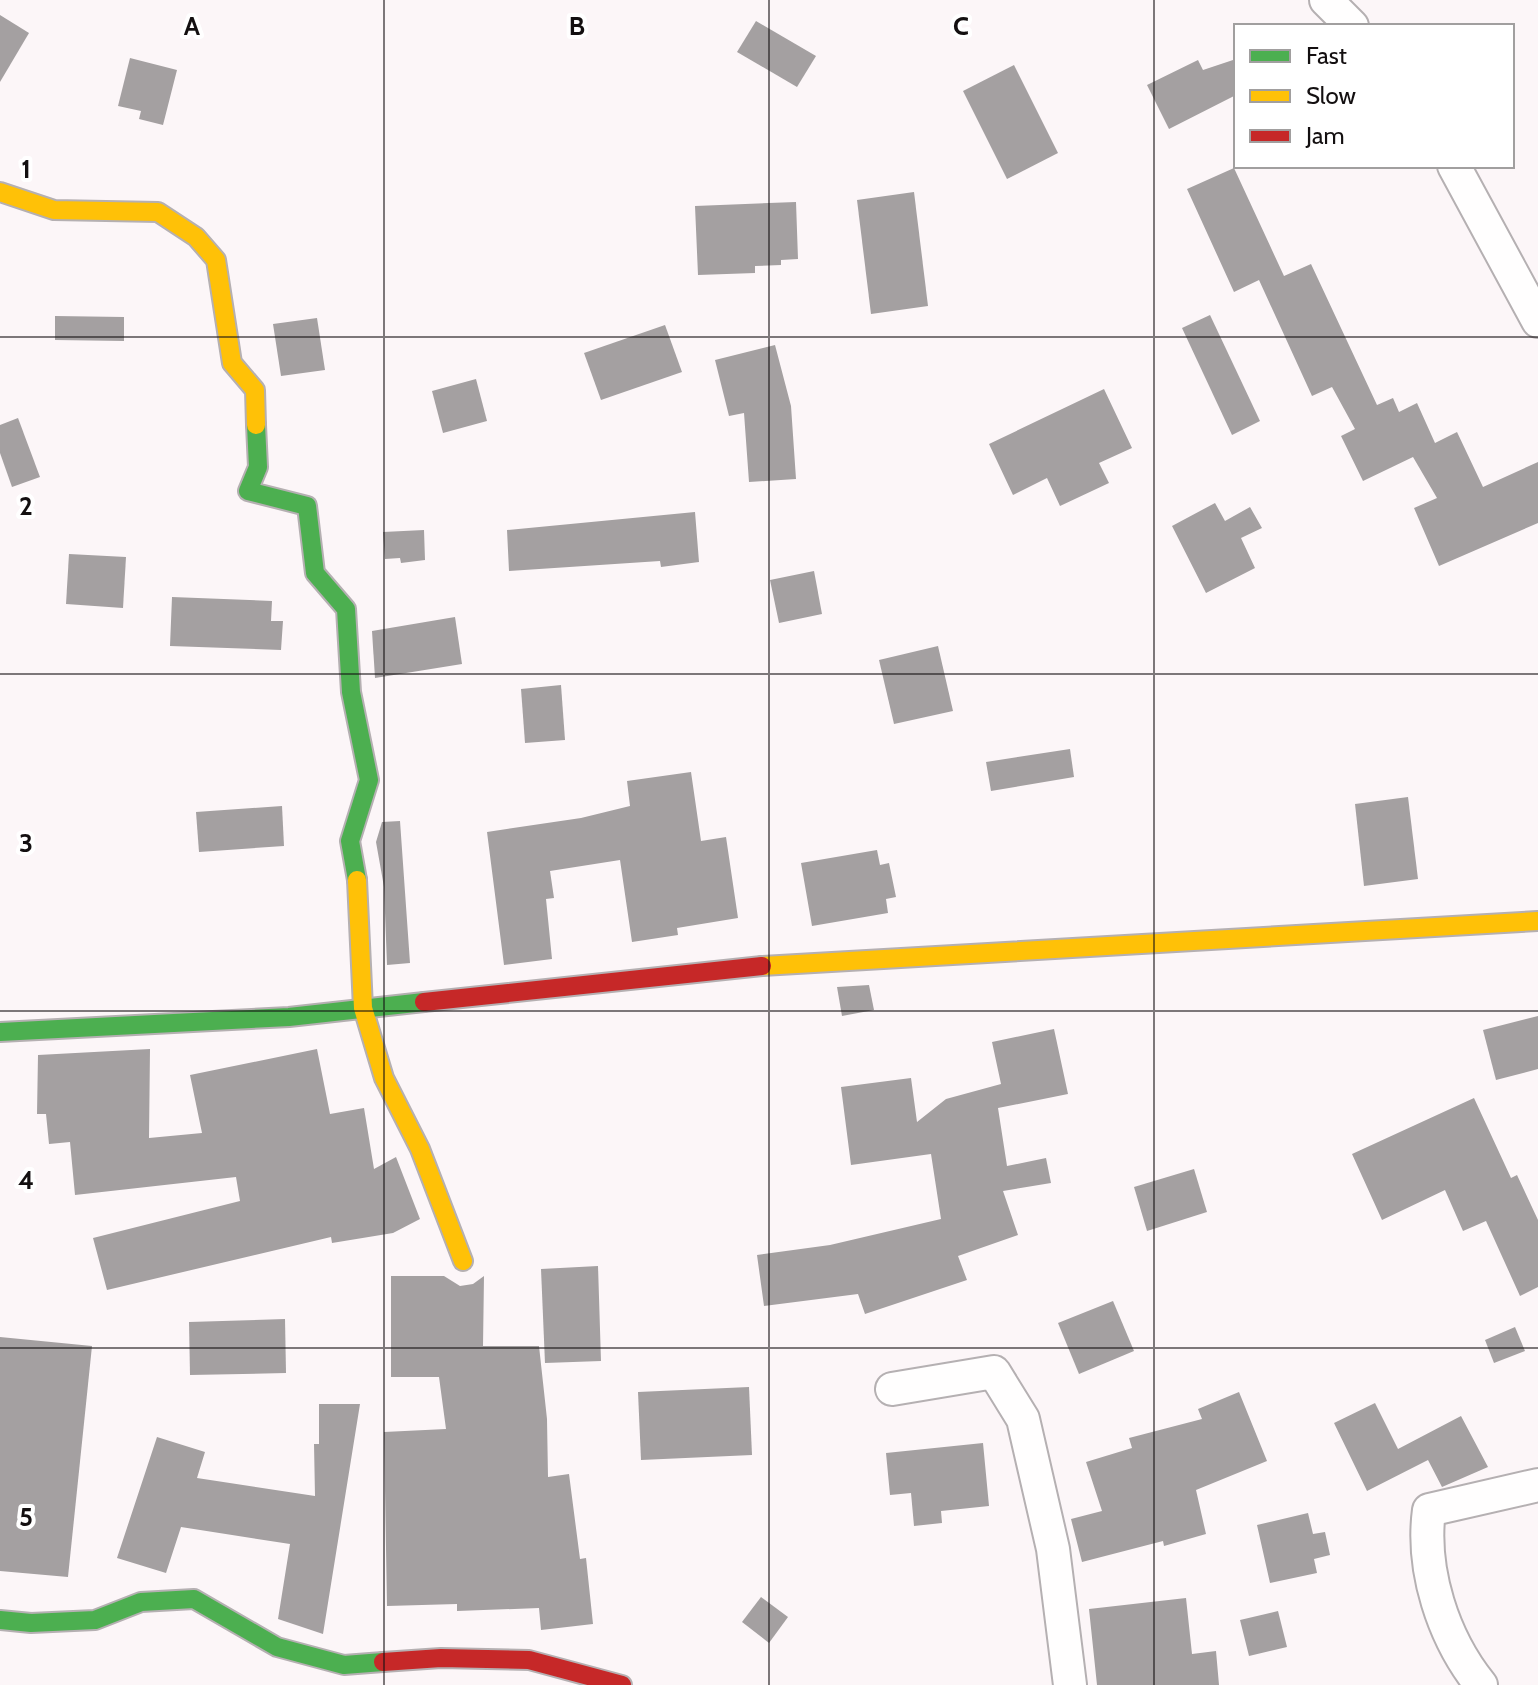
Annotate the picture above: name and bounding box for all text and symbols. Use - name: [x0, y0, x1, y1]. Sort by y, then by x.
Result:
- text: A: [184, 10, 201, 42]
- text: B: [569, 10, 585, 42]
- text: C: [953, 10, 969, 42]
- legend: [1234, 24, 1514, 168]
- text: Fast: [1306, 41, 1347, 70]
- text: Slow: [1306, 81, 1356, 110]
- text: Jam: [1305, 121, 1344, 150]
- text: 1: [21, 153, 31, 185]
- text: 2: [19, 490, 33, 522]
- text: 3: [19, 827, 33, 859]
- text: 4: [18, 1164, 34, 1196]
- text: 5: [19, 1501, 33, 1533]

